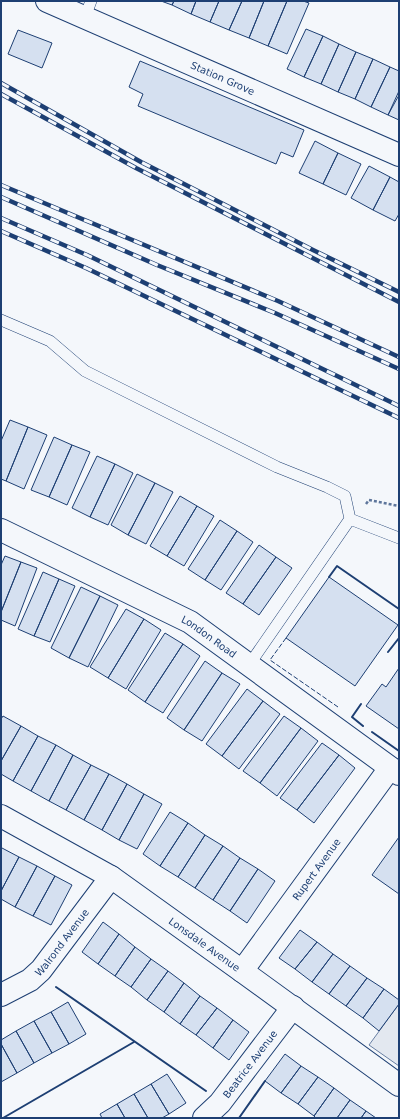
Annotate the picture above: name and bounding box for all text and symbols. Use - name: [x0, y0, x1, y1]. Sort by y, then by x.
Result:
- street label: Station Grove: [189, 59, 257, 97]
- street label: London Road: [180, 613, 239, 660]
- street label: Rupert Avenue: [290, 836, 342, 902]
- street label: Walrond Avenue: [33, 907, 91, 978]
- street label: Lonsdale Avenue: [167, 915, 242, 973]
- street label: Beatrice Avenue: [220, 1028, 279, 1100]

